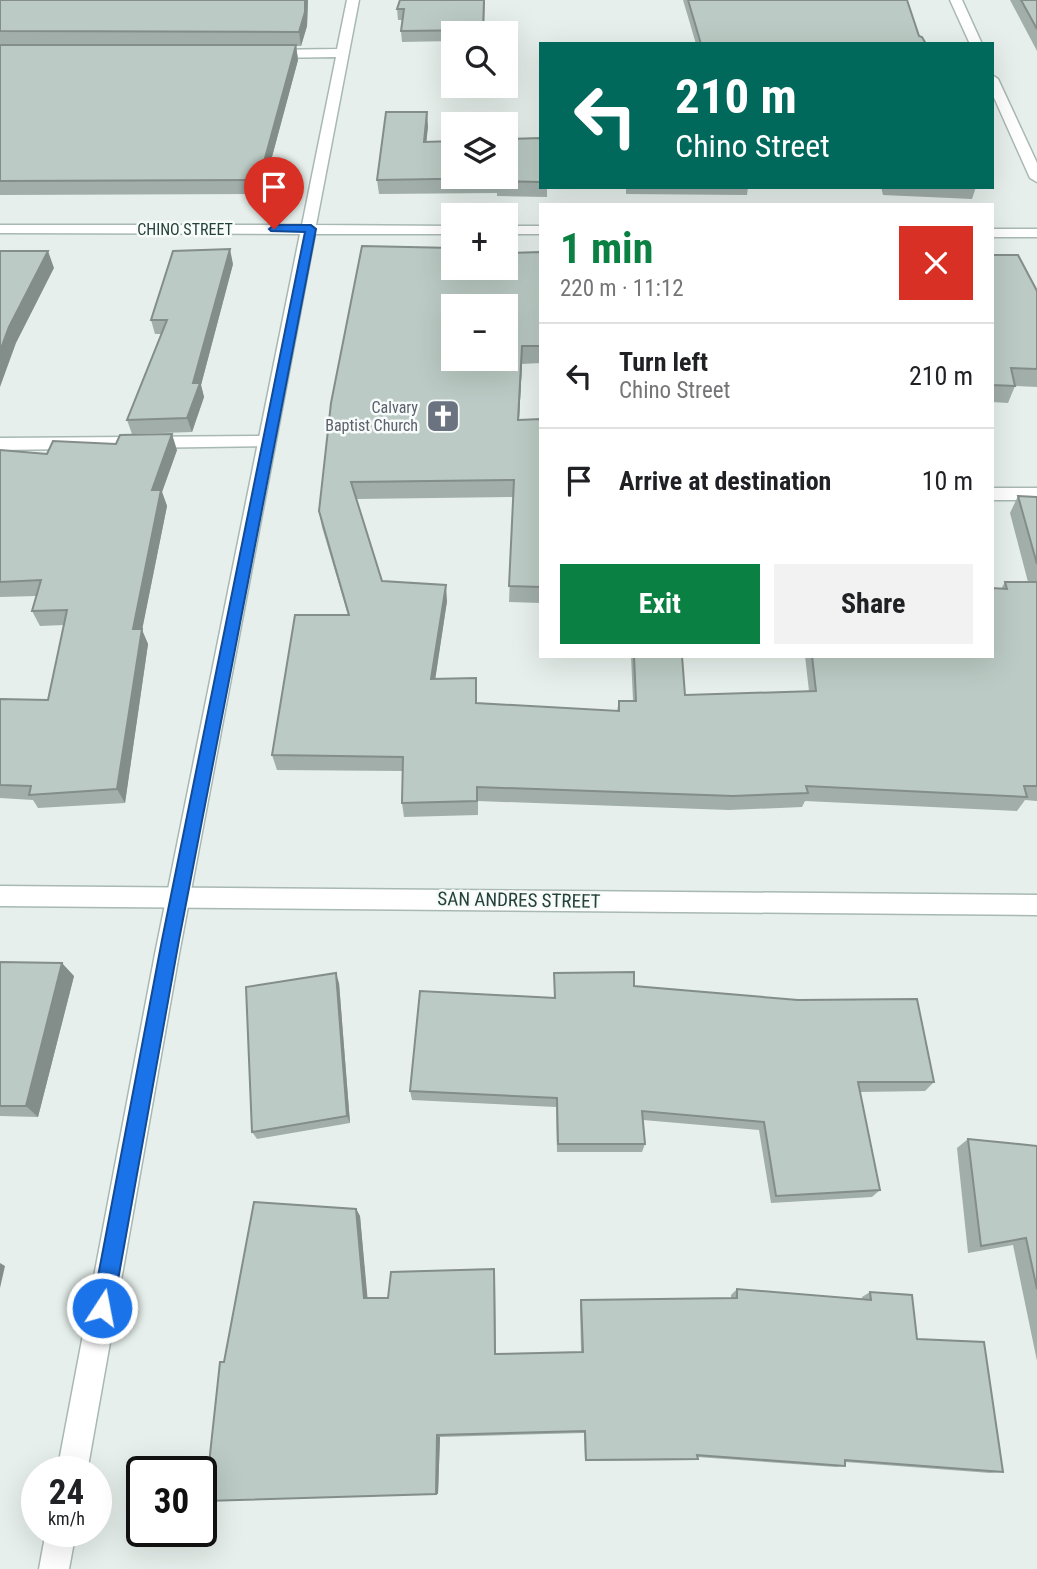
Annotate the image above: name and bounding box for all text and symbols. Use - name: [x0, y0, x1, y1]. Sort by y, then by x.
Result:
- map controls: [441, 21, 518, 371]
- button: search: [441, 21, 518, 98]
- text: 210 m: [675, 68, 797, 125]
- icon: left: [560, 70, 651, 161]
- button: layers: [441, 112, 518, 189]
- text: Chino Street: [675, 127, 830, 165]
- pin: [244, 157, 304, 229]
- icon: arrive: [255, 168, 293, 206]
- button: +: [441, 203, 518, 280]
- street label: CHINO STREET: [137, 220, 233, 239]
- text: 1 min: [560, 224, 653, 273]
- button: close: [899, 226, 973, 300]
- text: 220 m · 11:12: [560, 275, 684, 302]
- button: −: [441, 294, 518, 371]
- text: Turn left: [619, 347, 708, 377]
- icon: left: [560, 357, 598, 395]
- text: 210 m: [909, 361, 973, 391]
- text: Chino Street: [619, 377, 730, 404]
- church icon: Calvary Baptist Church: [424, 397, 462, 435]
- place label: Calvary Baptist Church: [325, 398, 418, 435]
- icon: arrive: [560, 462, 598, 500]
- text: Arrive at destination: [619, 466, 831, 496]
- text: 10 m: [922, 466, 973, 496]
- button: Exit: [560, 564, 760, 644]
- button: Share: [774, 564, 973, 644]
- street label: SAN ANDRES STREET: [437, 887, 601, 913]
- position arrow: [65, 1271, 139, 1345]
- speed limit sign: 30: [126, 1456, 217, 1547]
- text: 24: [49, 1472, 84, 1513]
- text: km/h: [48, 1508, 85, 1529]

